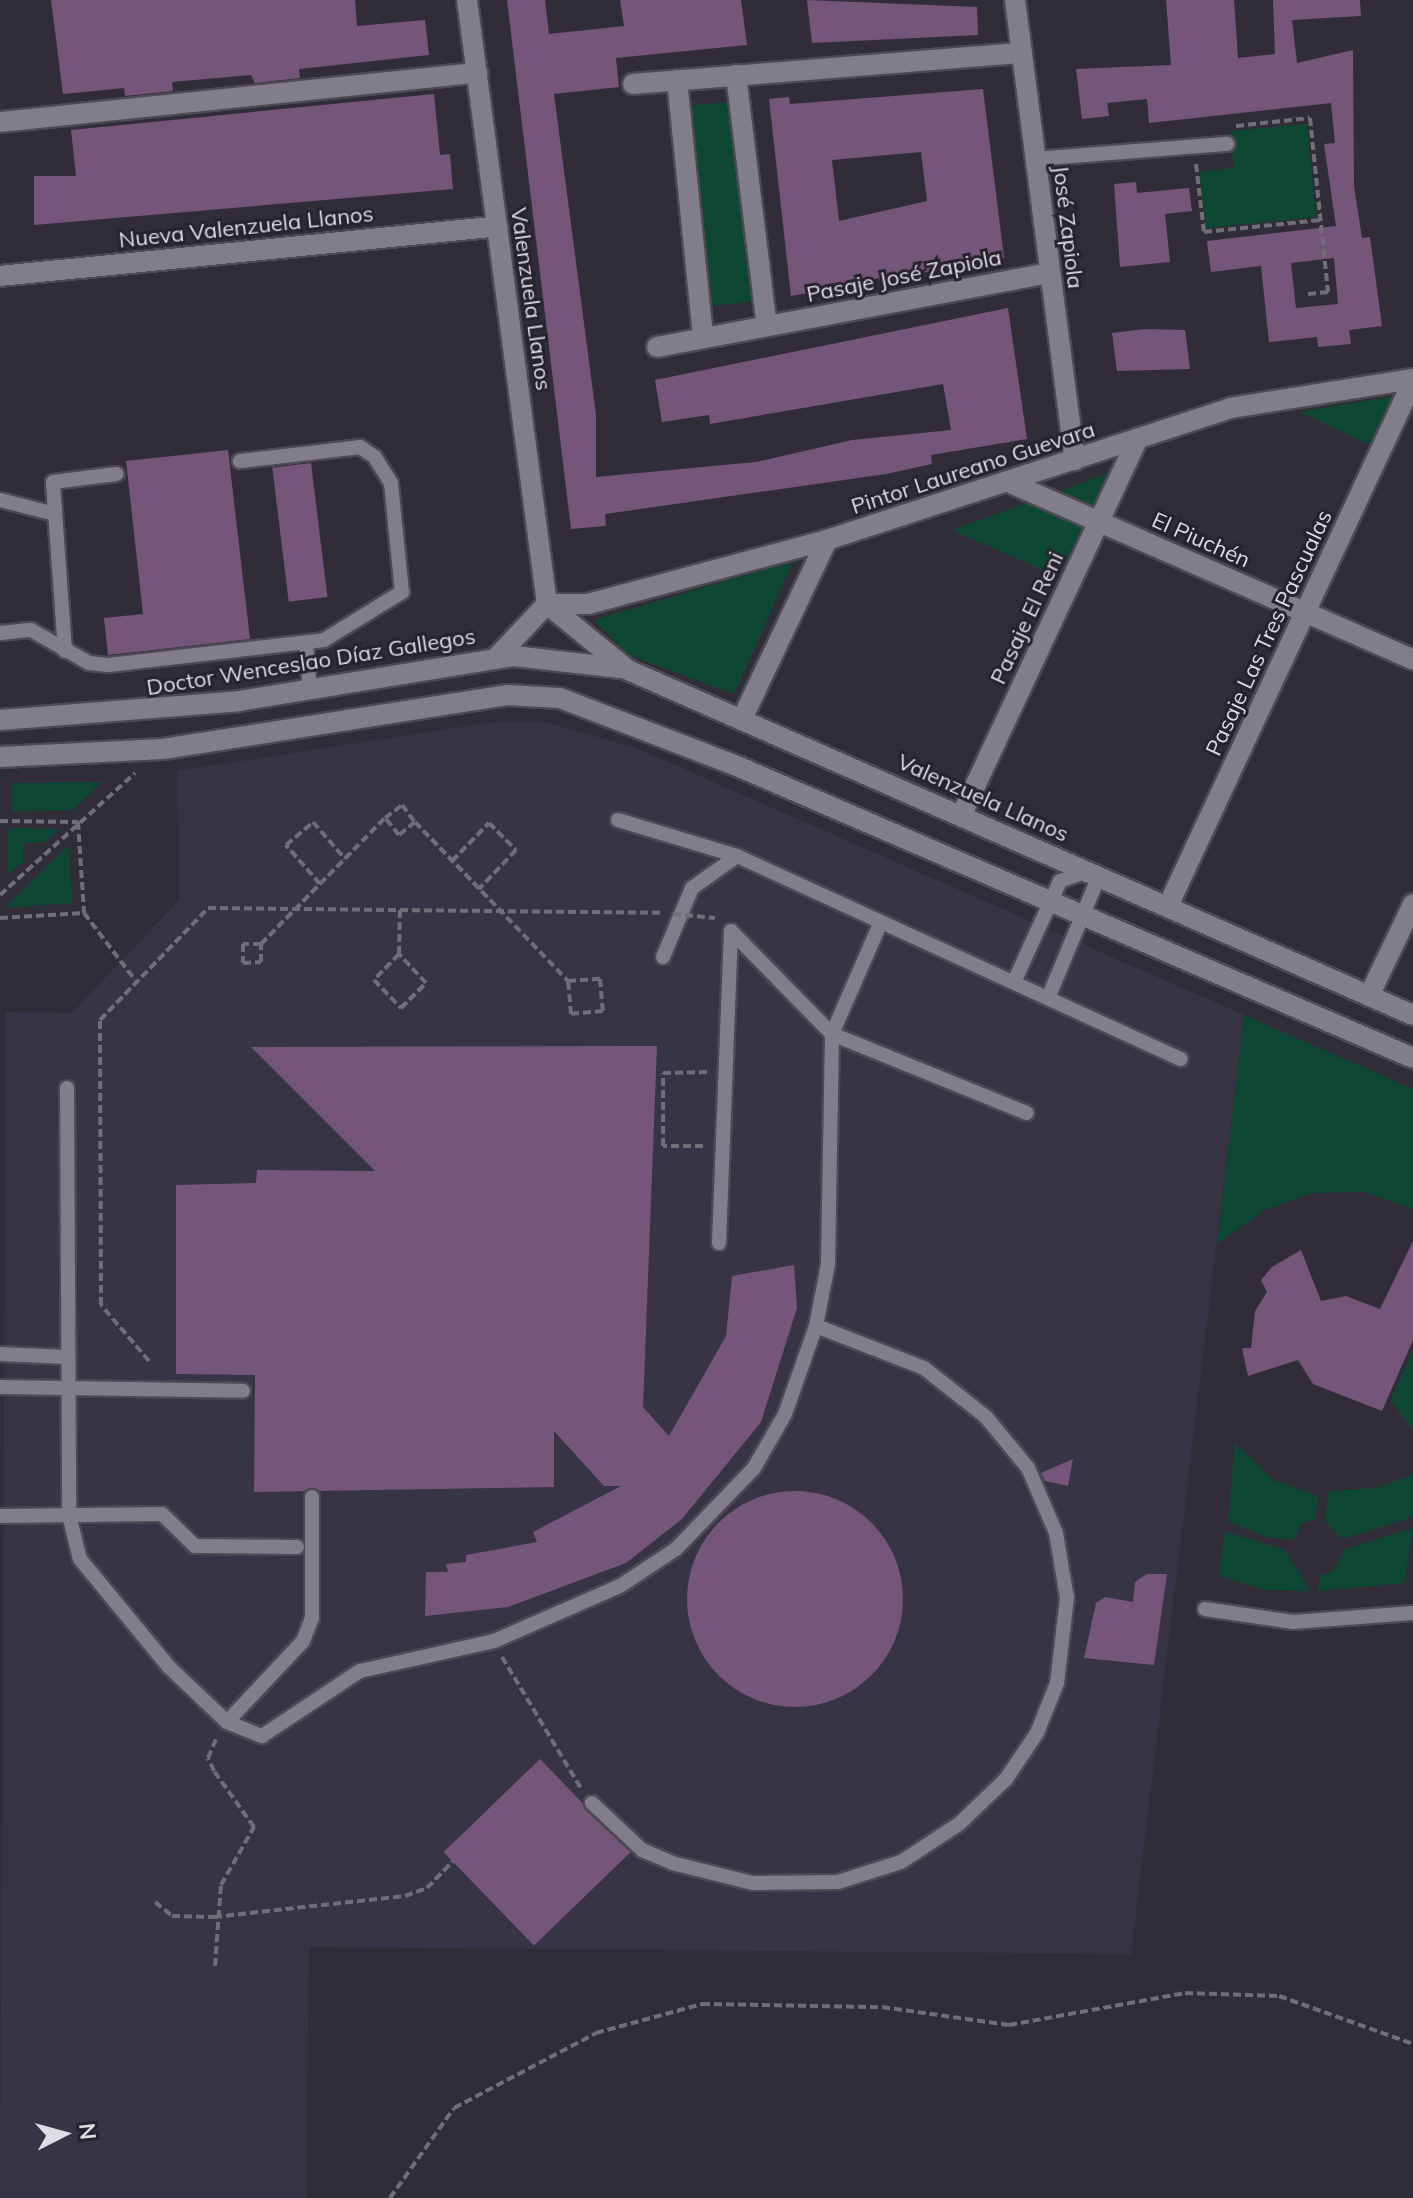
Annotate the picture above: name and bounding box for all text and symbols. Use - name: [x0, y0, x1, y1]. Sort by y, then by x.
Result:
- street label: José Zapiola: [1047, 164, 1089, 290]
- street label: Nueva Valenzuela Llanos: [117, 201, 375, 253]
- street label: Valenzuela Llanos: [505, 206, 557, 392]
- street label: Pasaje José Zapiola: [804, 244, 1004, 308]
- street label: Pintor Laureano Guevara: [848, 416, 1098, 520]
- street label: Pasaje Las Tres Pascualas: [1200, 506, 1338, 760]
- street label: El Piuchén: [1148, 507, 1254, 573]
- street label: Pasaje El Reni: [985, 548, 1069, 688]
- street label: Doctor Wenceslao Díaz Gallegos: [145, 623, 477, 701]
- street label: Valenzuela Llanos: [893, 748, 1073, 848]
- north arrow: [24, 2094, 104, 2174]
- text: N: [73, 2122, 103, 2141]

